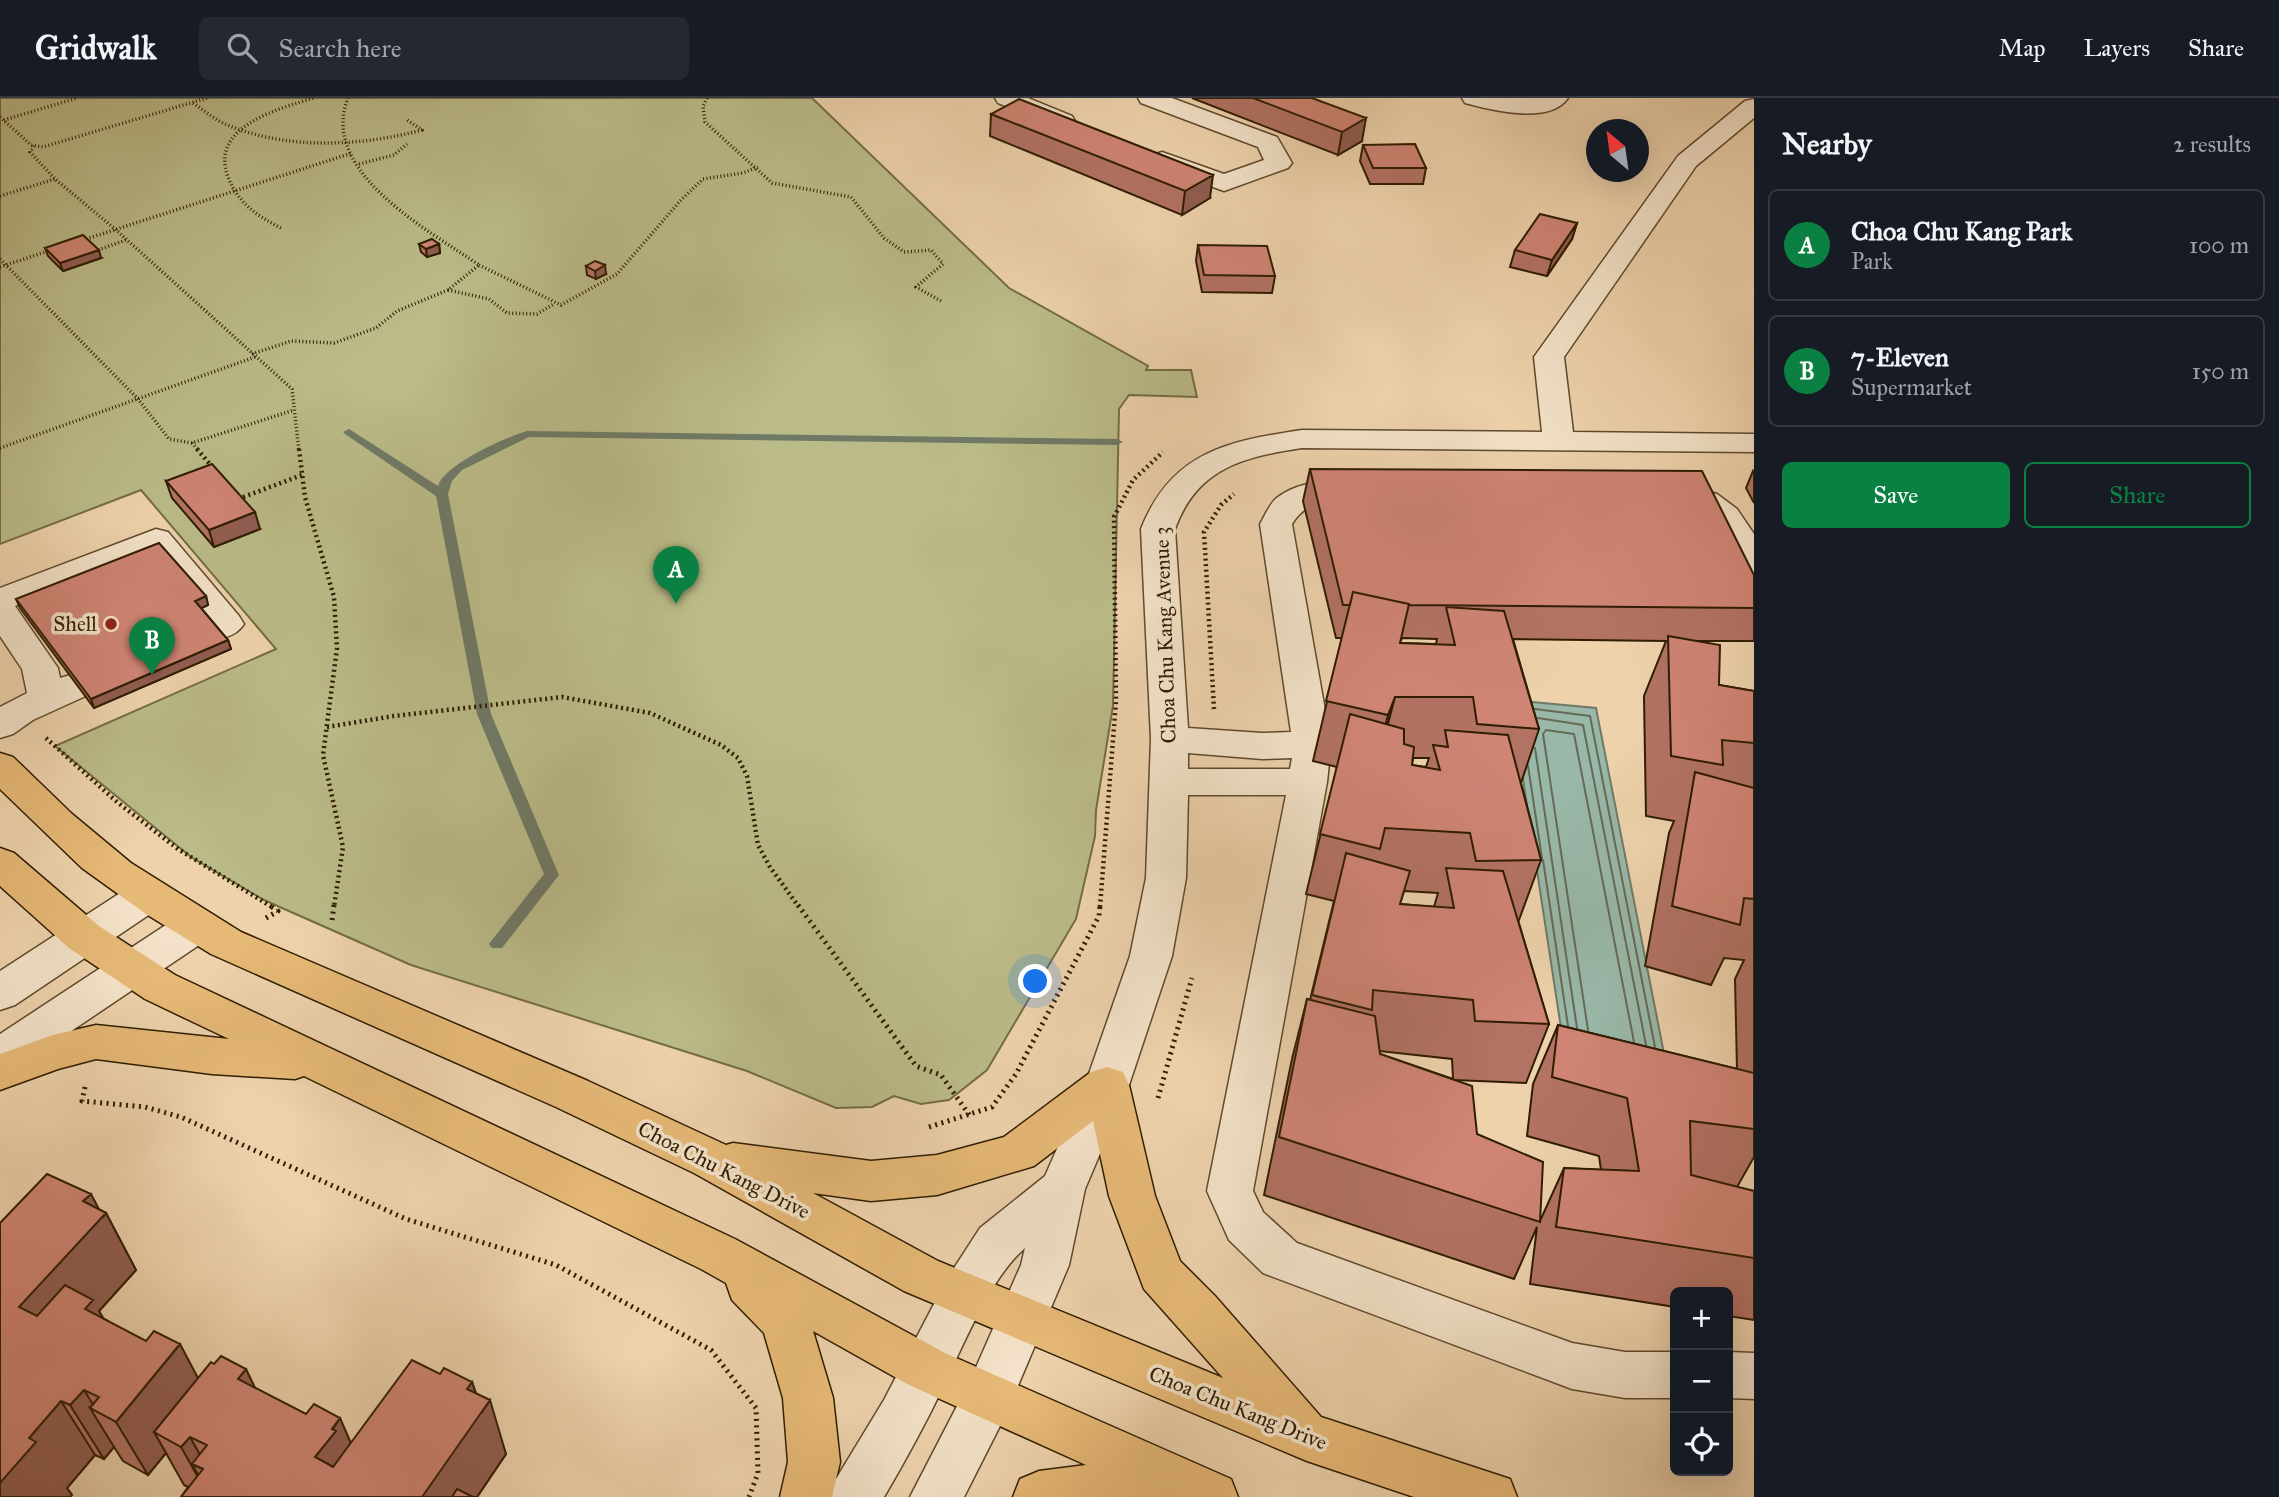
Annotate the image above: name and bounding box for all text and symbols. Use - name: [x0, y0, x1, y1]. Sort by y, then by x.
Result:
- search box: [199, 17, 689, 80]
- text: Gridwalk: [35, 28, 157, 68]
- icon: search: [223, 29, 261, 67]
- text: Search here: [279, 32, 402, 64]
- text: Map: [1999, 33, 2046, 63]
- text: Layers: [2084, 33, 2150, 63]
- text: Share: [2188, 33, 2244, 63]
- north arrow: [1586, 119, 1649, 182]
- text: Nearby: [1782, 126, 1872, 162]
- text: 2 results: [2173, 130, 2251, 158]
- text: Choa Chu Kang Park: [1851, 215, 2073, 247]
- text: A: [1799, 231, 1815, 259]
- text: 100 m: [2189, 231, 2249, 259]
- text: Park: [1851, 247, 1893, 275]
- text: 7-Eleven: [1851, 341, 1949, 373]
- text: B: [1799, 357, 1815, 385]
- text: 150 m: [2192, 357, 2249, 385]
- text: Supermarket: [1851, 373, 1972, 401]
- button: Save: [1782, 462, 2010, 528]
- button: Share: [2024, 462, 2251, 528]
- street label: Choa Chu Kang Avenue 3: [1148, 526, 1182, 744]
- pin: A: [653, 546, 699, 604]
- place label: Shell: [53, 611, 97, 637]
- marker: Shell: [103, 616, 119, 632]
- pin: B: [129, 617, 175, 675]
- your location: [1018, 964, 1052, 998]
- street label: Choa Chu Kang Drive: [634, 1115, 815, 1225]
- map controls: [1670, 1287, 1733, 1476]
- button: +: [1670, 1287, 1733, 1350]
- button: −: [1670, 1350, 1733, 1413]
- street label: Choa Chu Kang Drive: [1145, 1360, 1331, 1456]
- button: locate: [1670, 1413, 1733, 1476]

